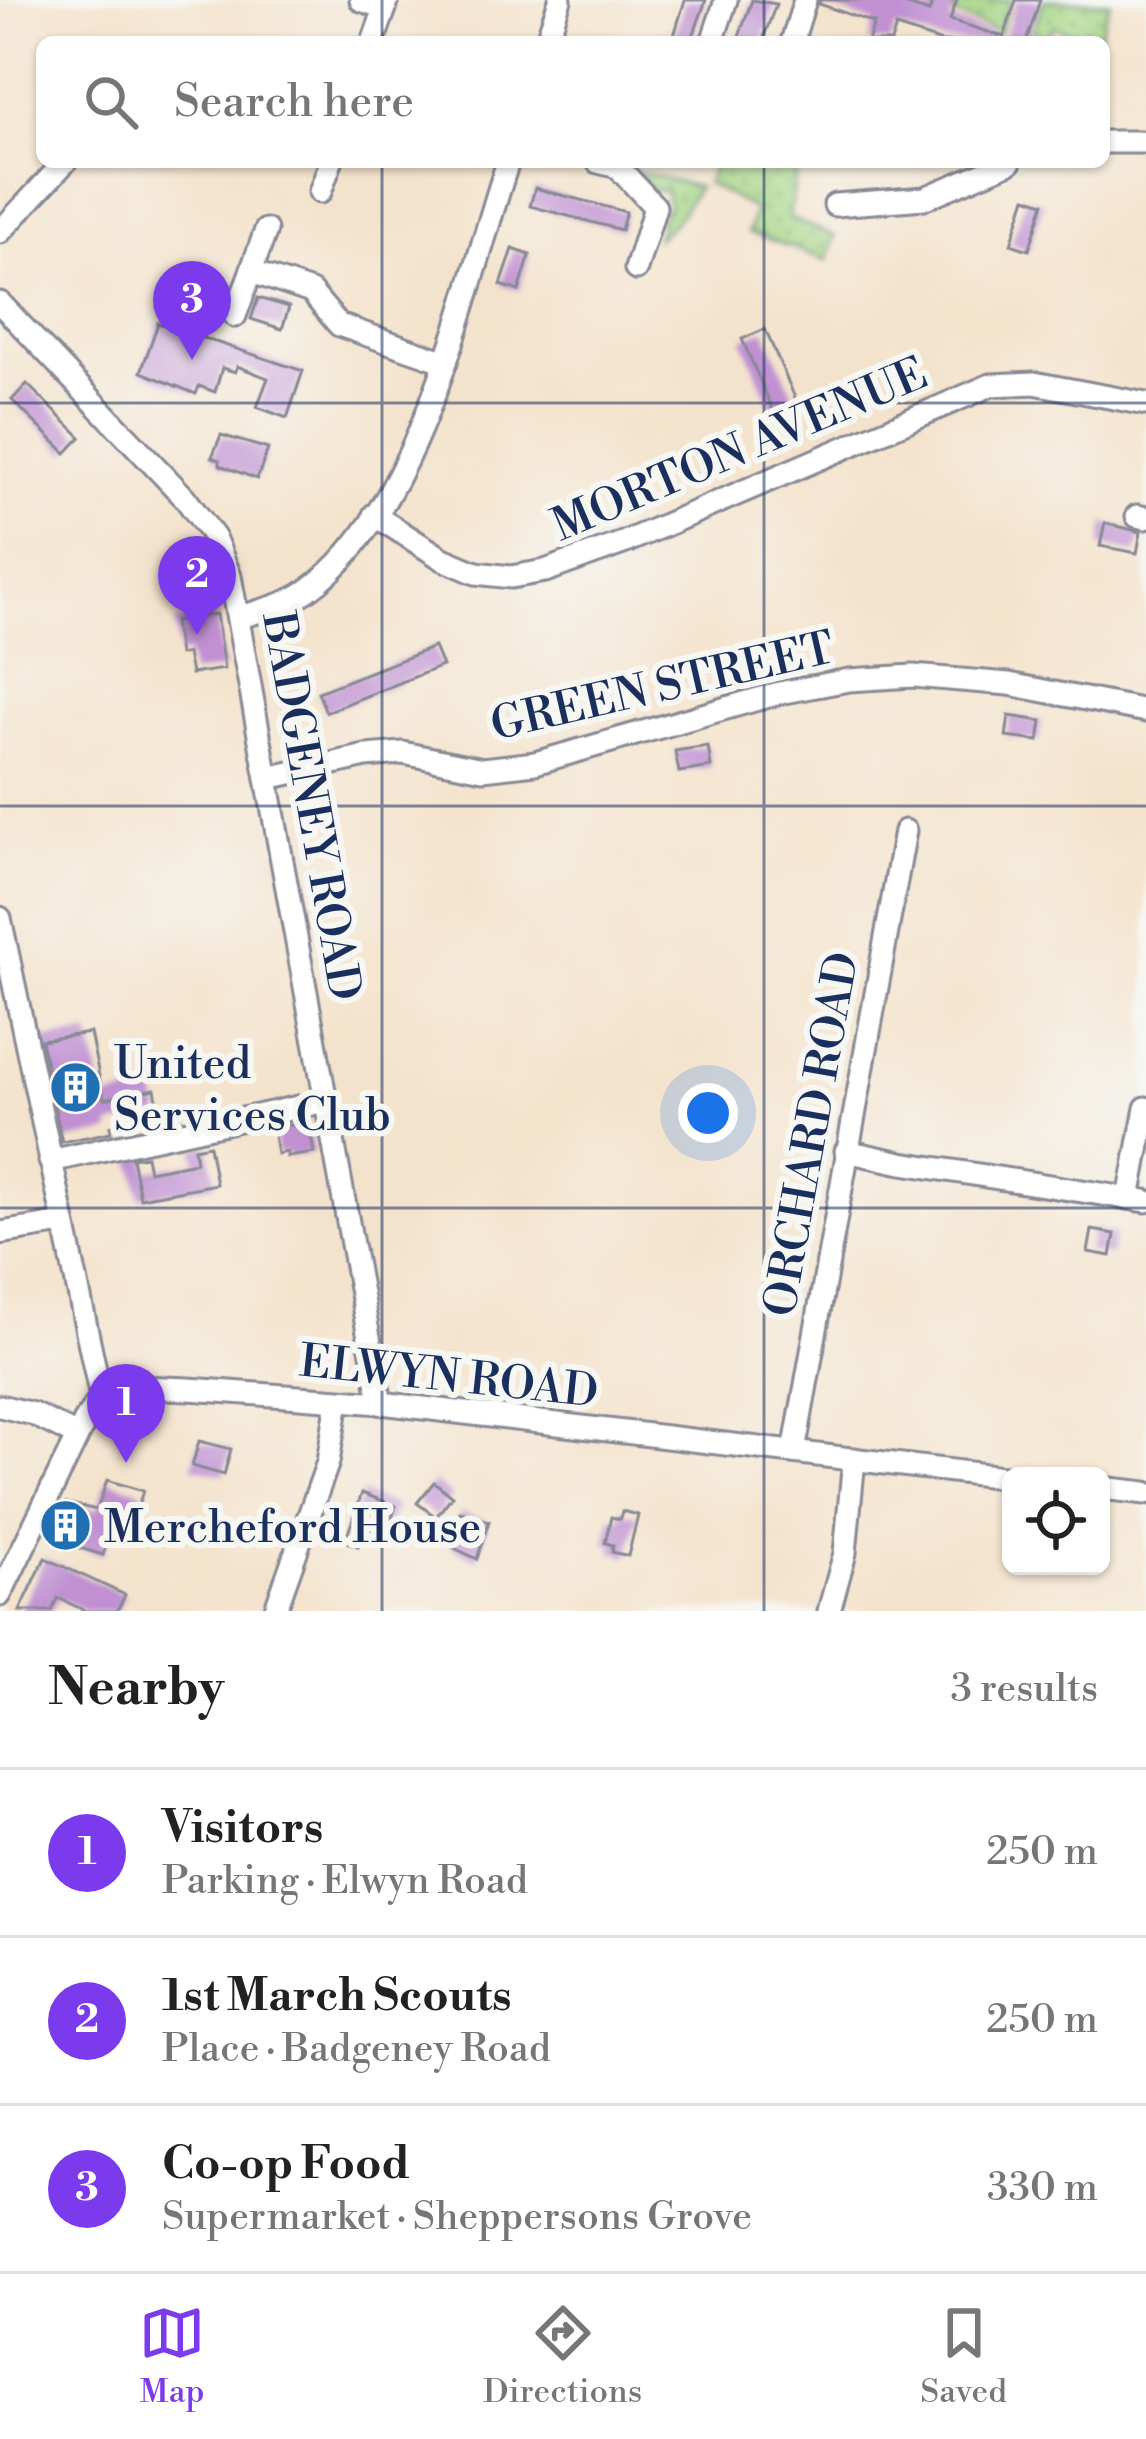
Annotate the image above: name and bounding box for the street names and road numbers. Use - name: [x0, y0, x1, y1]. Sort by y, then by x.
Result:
- street label: MORTON AVENUE: [544, 346, 936, 555]
- street label: BADGENEY ROAD: [248, 607, 373, 1005]
- street label: GREEN STREET: [485, 620, 840, 755]
- street label: ORCHARD ROAD: [752, 948, 873, 1321]
- street label: ELWYN ROAD: [297, 1333, 601, 1422]

